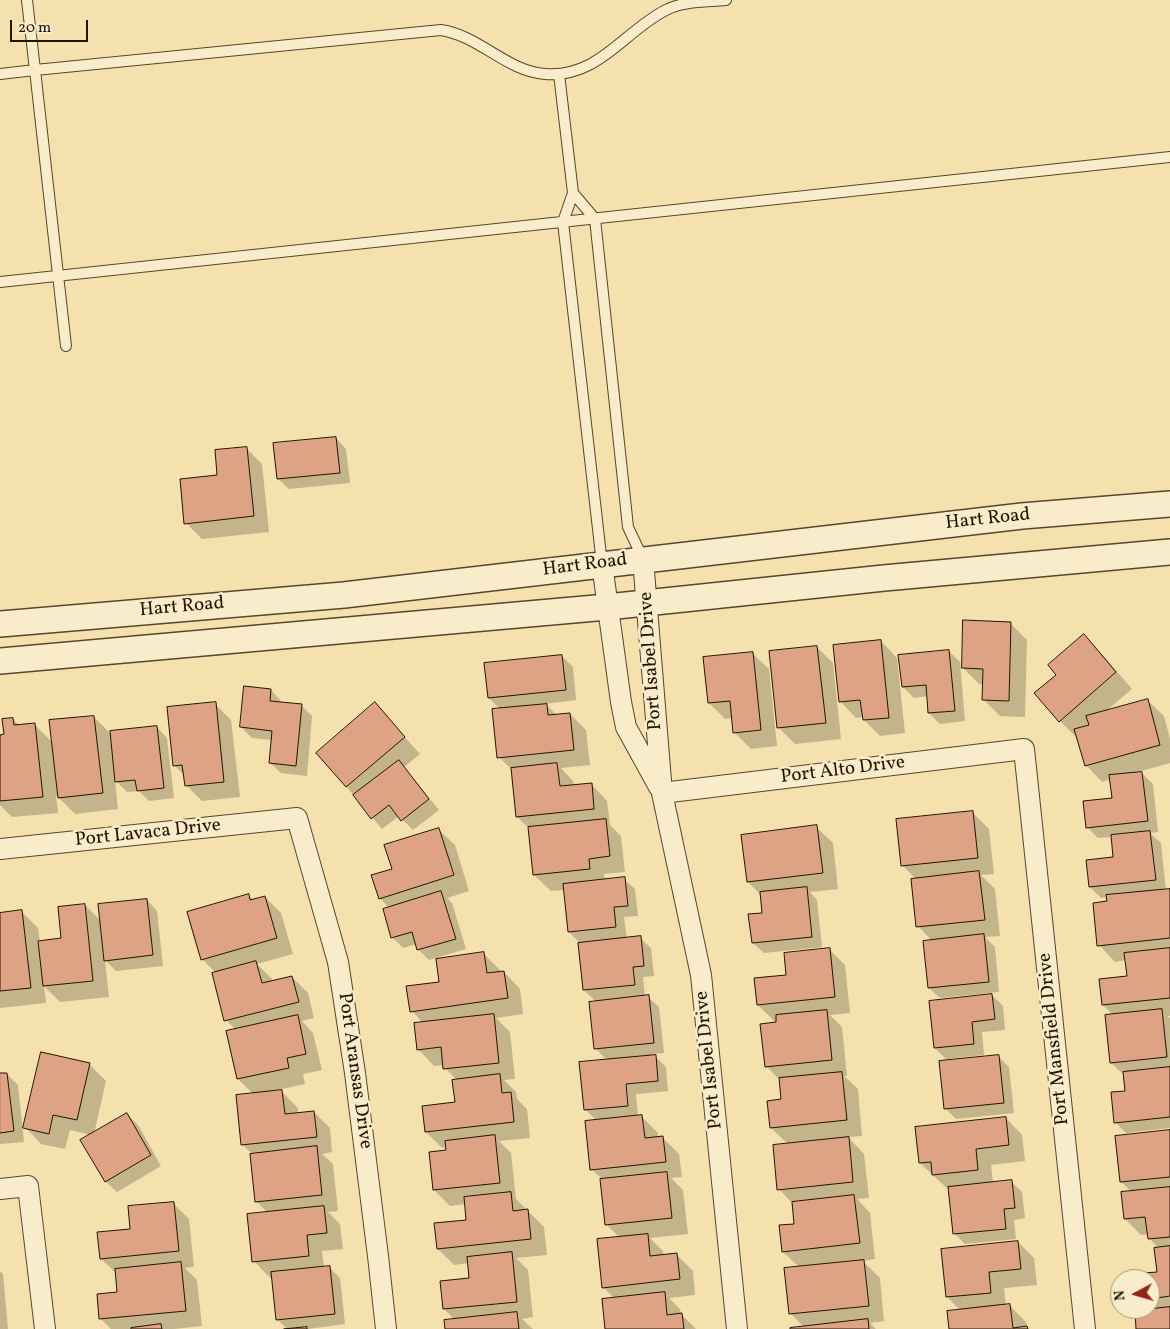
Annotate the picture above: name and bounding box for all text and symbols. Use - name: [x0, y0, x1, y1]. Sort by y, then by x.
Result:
- scale bar: [12, 10, 90, 42]
- text: 20 m: [18, 18, 51, 39]
- street label: Hart Road: [944, 504, 1032, 536]
- street label: Hart Road: [541, 549, 629, 583]
- street label: Port Isabel Drive: [636, 591, 668, 731]
- street label: Hart Road: [139, 593, 225, 623]
- street label: Port Alto Drive: [780, 752, 906, 790]
- street label: Port Lavaca Drive: [74, 815, 222, 853]
- street label: Port Mansfield Drive: [1035, 952, 1075, 1126]
- street label: Port Isabel Drive: [691, 990, 729, 1130]
- street label: Port Aransas Drive: [332, 992, 376, 1150]
- north arrow: [1110, 1269, 1160, 1319]
- text: N: [1111, 1289, 1131, 1302]

